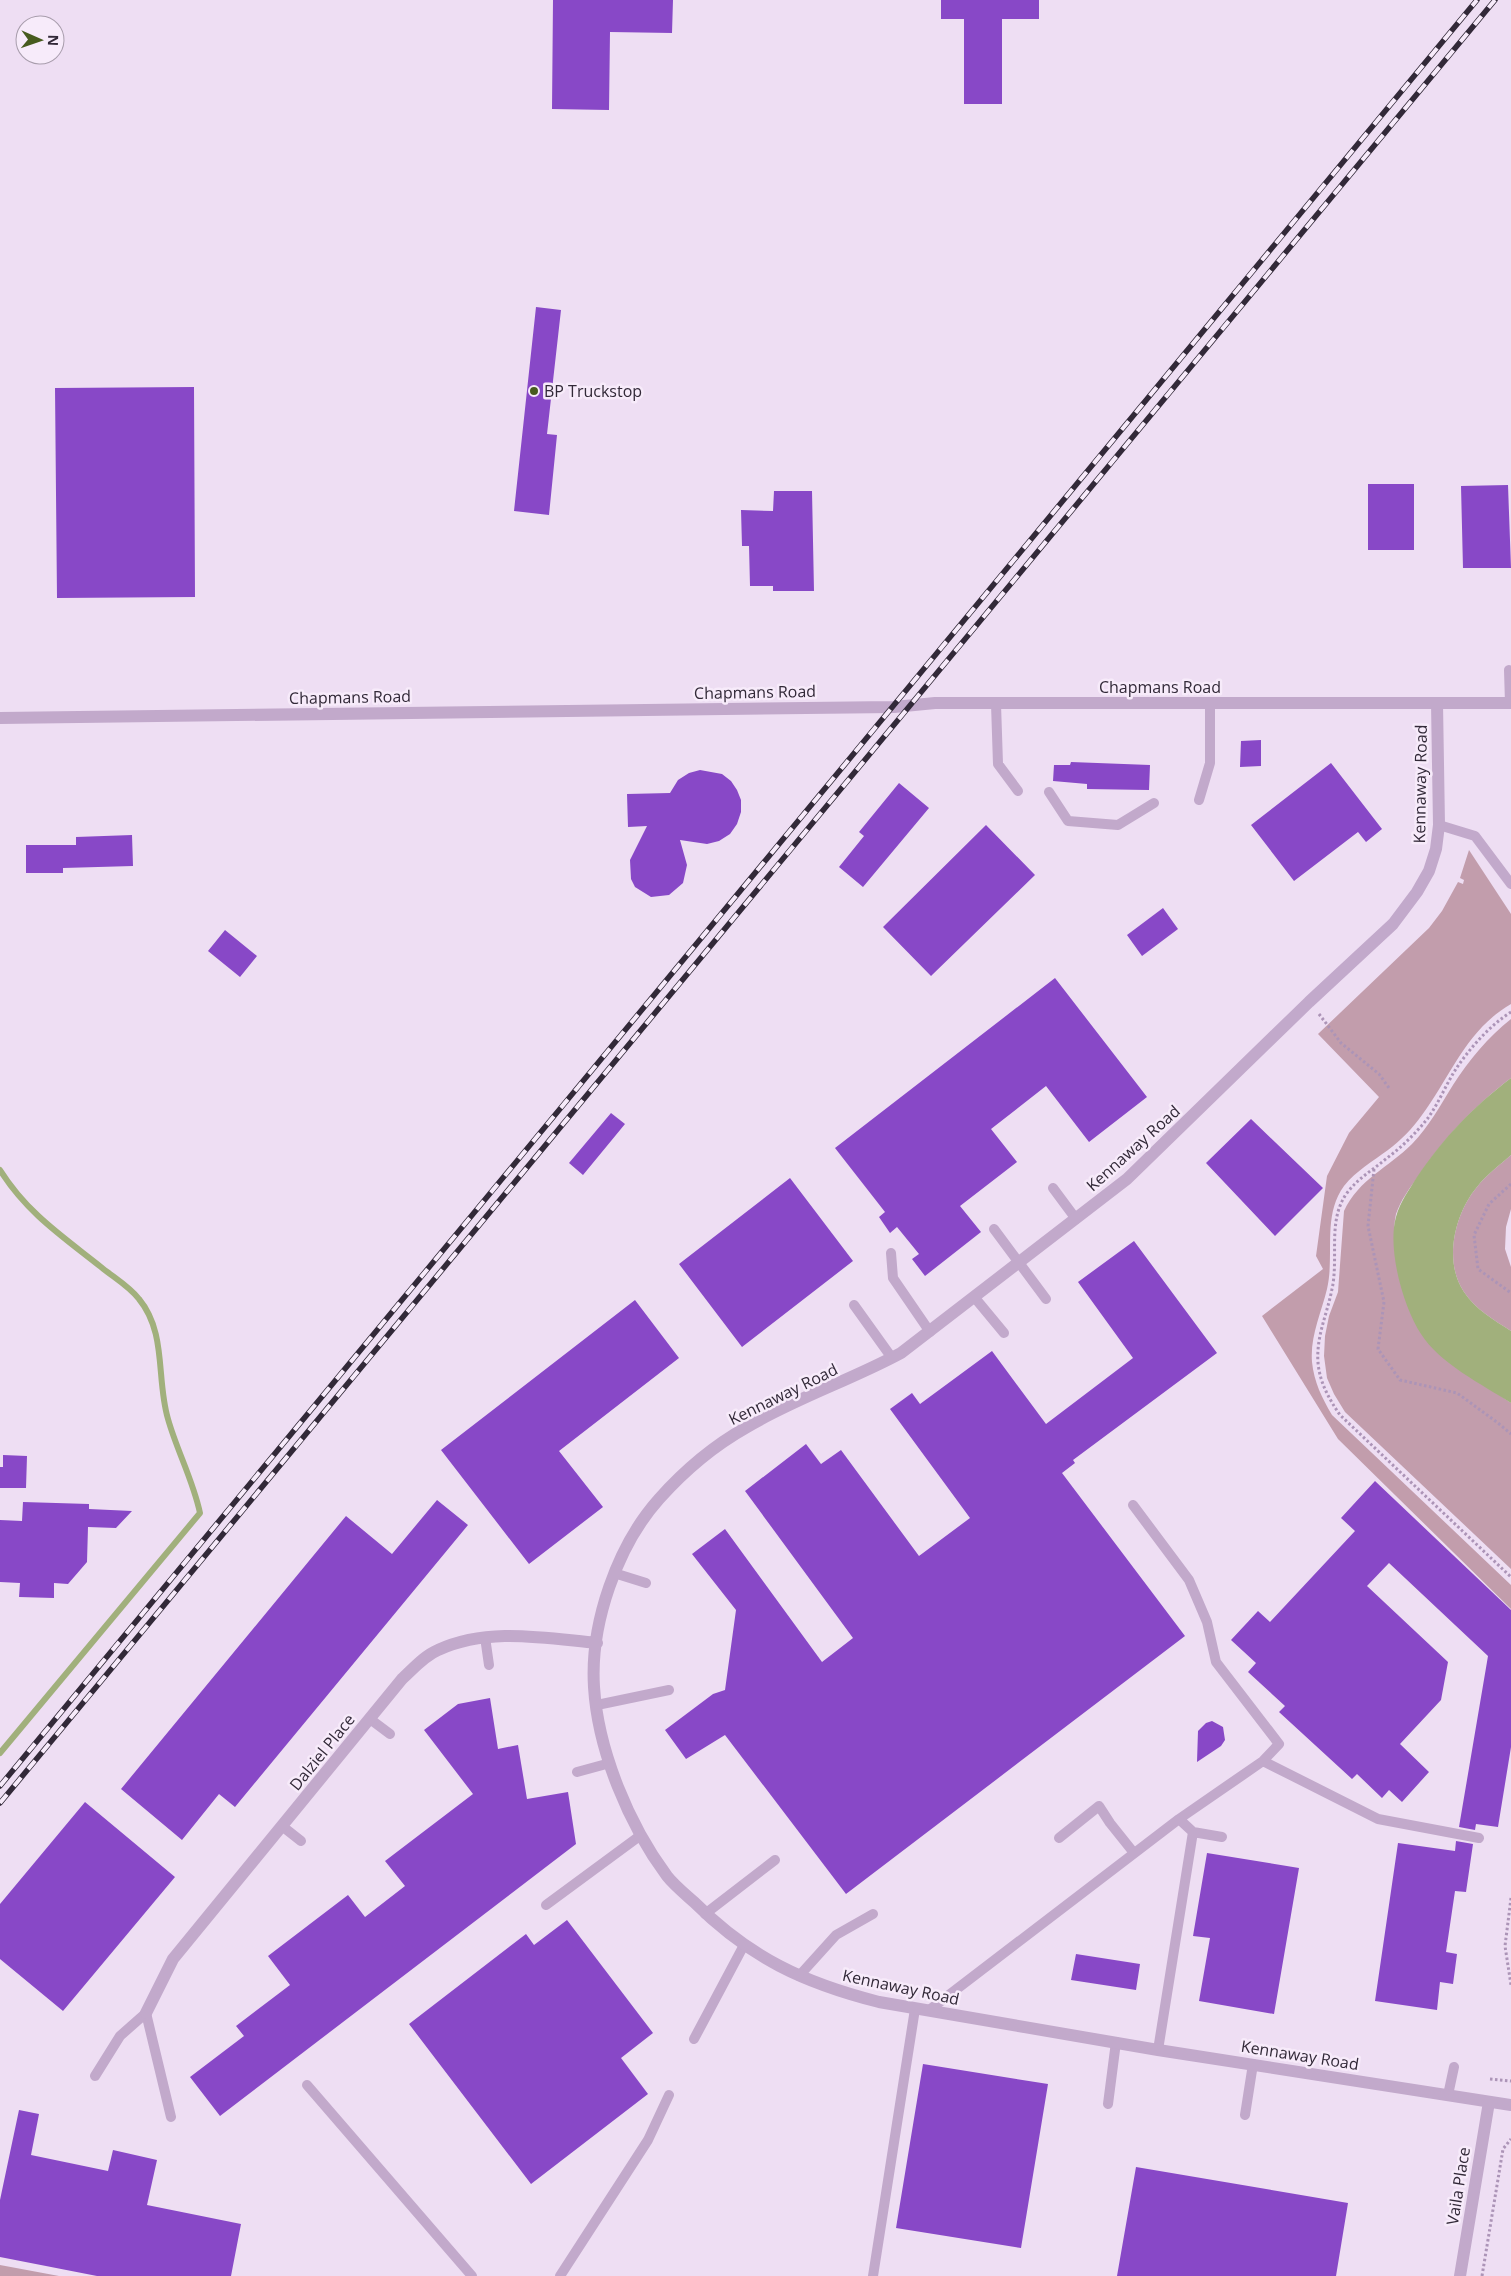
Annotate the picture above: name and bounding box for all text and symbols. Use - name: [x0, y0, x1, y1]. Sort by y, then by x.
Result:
- north arrow: [15, 15, 65, 65]
- text: N: [44, 34, 63, 46]
- place label: BP Truckstop: [544, 380, 642, 402]
- marker: BP Truckstop: [528, 385, 540, 397]
- street label: Chapmans Road: [1099, 676, 1221, 698]
- street label: Chapmans Road: [694, 680, 816, 704]
- street label: Chapmans Road: [289, 685, 411, 709]
- street label: Kennaway Road: [1408, 724, 1432, 844]
- street label: Kennaway Road: [1081, 1100, 1185, 1196]
- street label: Kennaway Road: [725, 1358, 841, 1430]
- street label: Dalziel Place: [284, 1709, 360, 1795]
- street label: Kennaway Road: [841, 1964, 961, 2010]
- street label: Kennaway Road: [1240, 2035, 1360, 2075]
- street label: Vaila Place: [1441, 2145, 1475, 2227]

